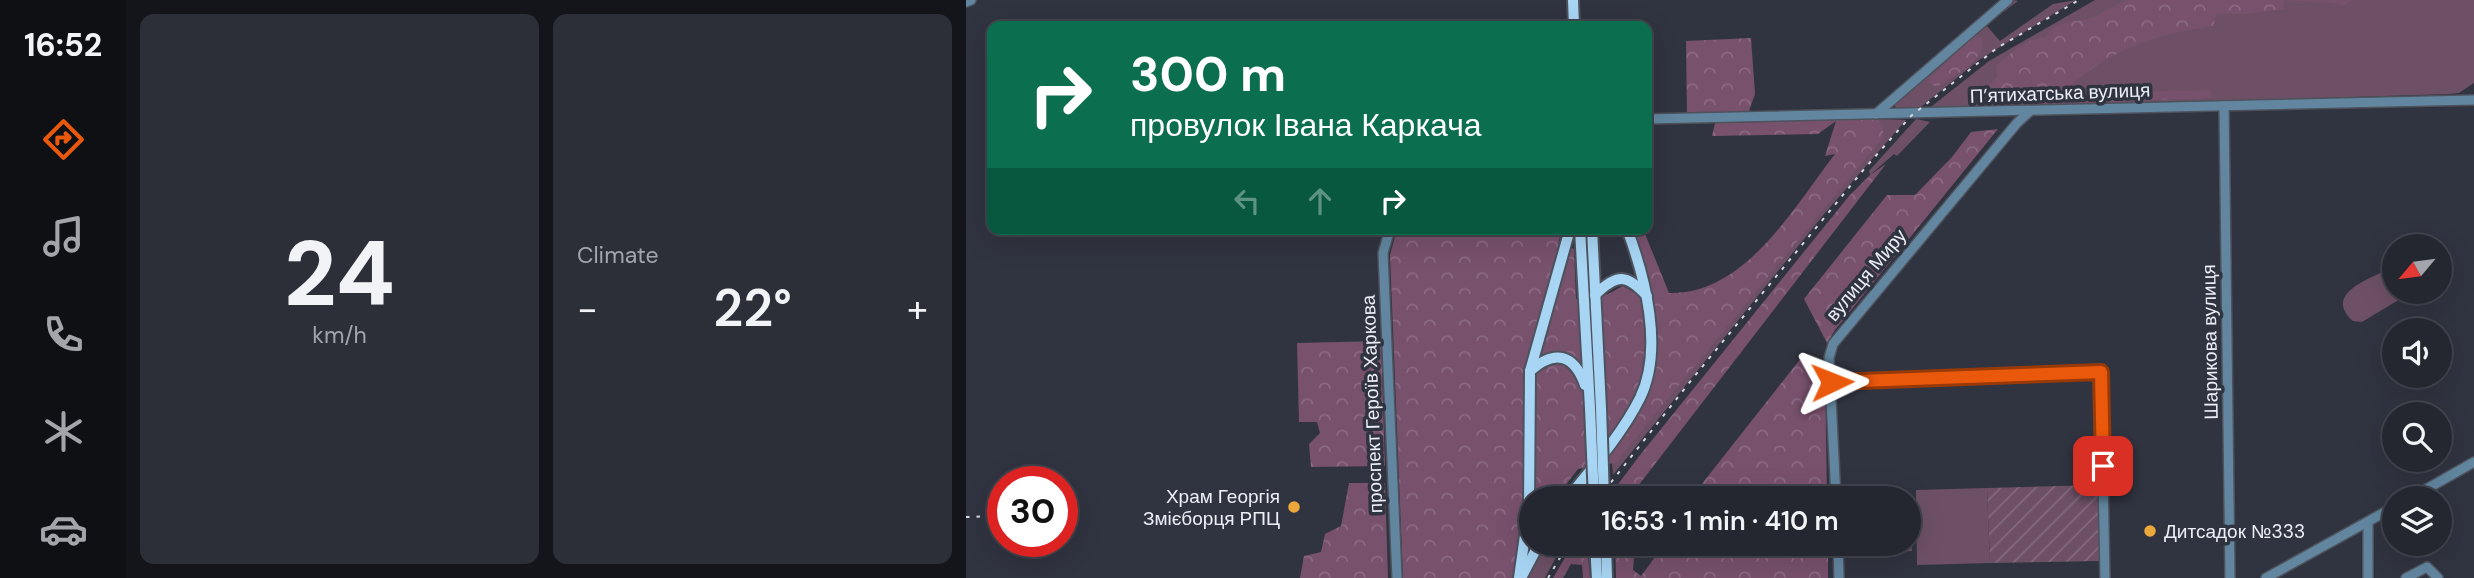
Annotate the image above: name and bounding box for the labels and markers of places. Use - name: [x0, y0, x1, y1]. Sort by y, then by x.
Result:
- pin: [2073, 436, 2133, 496]
- place label: Храм Георгія Змієборця РПЦ: [1143, 484, 1280, 531]
- marker: Храм Георгія Змієборця РПЦ: [1286, 499, 1302, 515]
- place label: Дитсадок №333: [2164, 519, 2305, 544]
- marker: Дитсадок №333: [2142, 523, 2158, 539]

